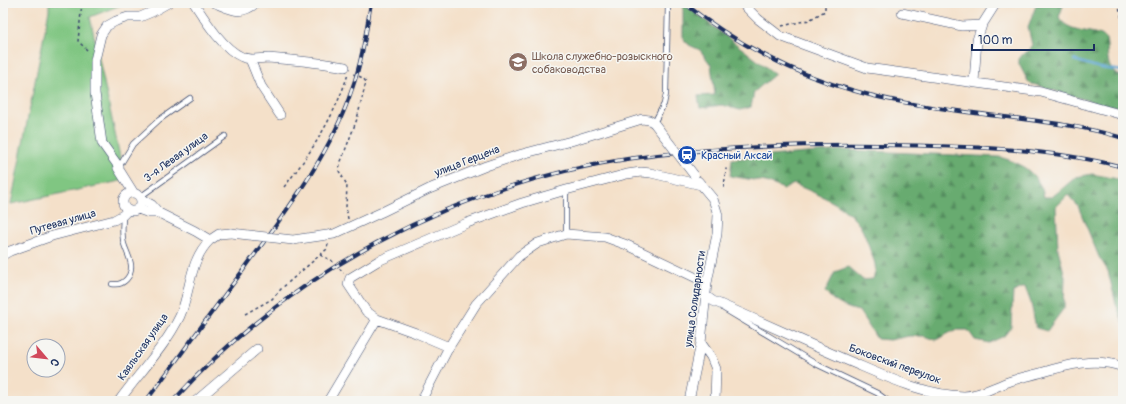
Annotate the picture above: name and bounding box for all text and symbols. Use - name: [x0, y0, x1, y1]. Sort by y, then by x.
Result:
- scale bar: [972, 26, 1094, 52]
- text: 100 m: [978, 33, 1013, 48]
- place label: Школа служебно-розыскного собаководства: [532, 50, 673, 76]
- school or university icon: Школа служебно-розыскного собаководства: [507, 51, 529, 73]
- street label: 3-я Левая улица: [141, 129, 211, 185]
- street label: улица Герцена: [432, 143, 501, 180]
- station icon: Красный Аксай: [676, 144, 698, 166]
- place label: Красный Аксай: [701, 149, 772, 162]
- street label: Путевая улица: [29, 206, 97, 238]
- street label: улица Солидарности: [682, 250, 708, 349]
- street label: Каяльская улица: [115, 311, 171, 383]
- north arrow: [26, 338, 66, 378]
- street label: Боковский переулок: [847, 341, 943, 387]
- text: С: [47, 356, 62, 369]

